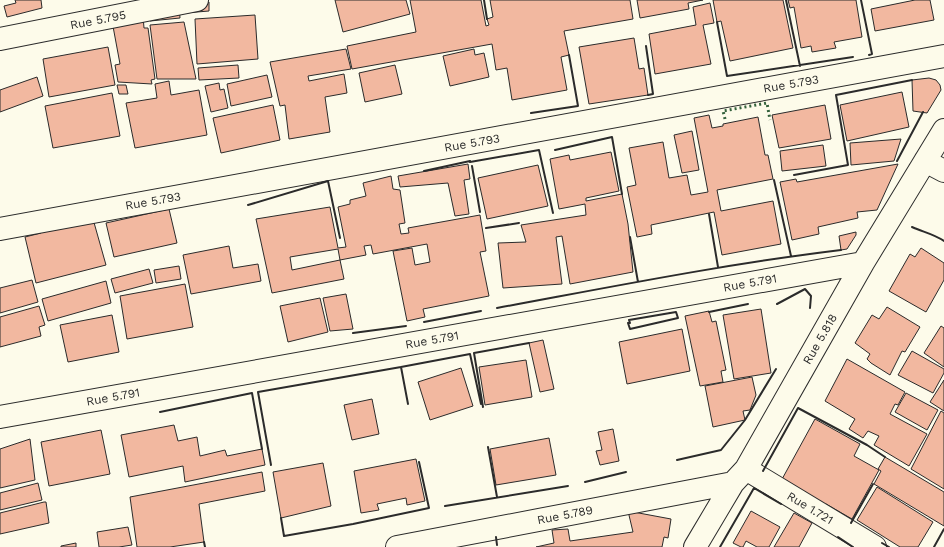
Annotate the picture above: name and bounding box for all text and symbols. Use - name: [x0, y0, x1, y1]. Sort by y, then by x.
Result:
- street label: Rue 5.795: [69, 8, 127, 32]
- street label: Rue 5.793: [762, 72, 820, 96]
- street label: Rue 5.793: [443, 131, 501, 155]
- street label: Rue 5.793: [124, 189, 182, 213]
- street label: Rue 5.791: [722, 271, 778, 295]
- street label: Rue 5.818: [800, 311, 840, 367]
- street label: Rue 5.791: [404, 328, 460, 352]
- street label: Rue 5.791: [85, 385, 141, 409]
- street label: Rue 1.721: [784, 489, 836, 527]
- street label: Rue 5.789: [536, 503, 594, 527]

